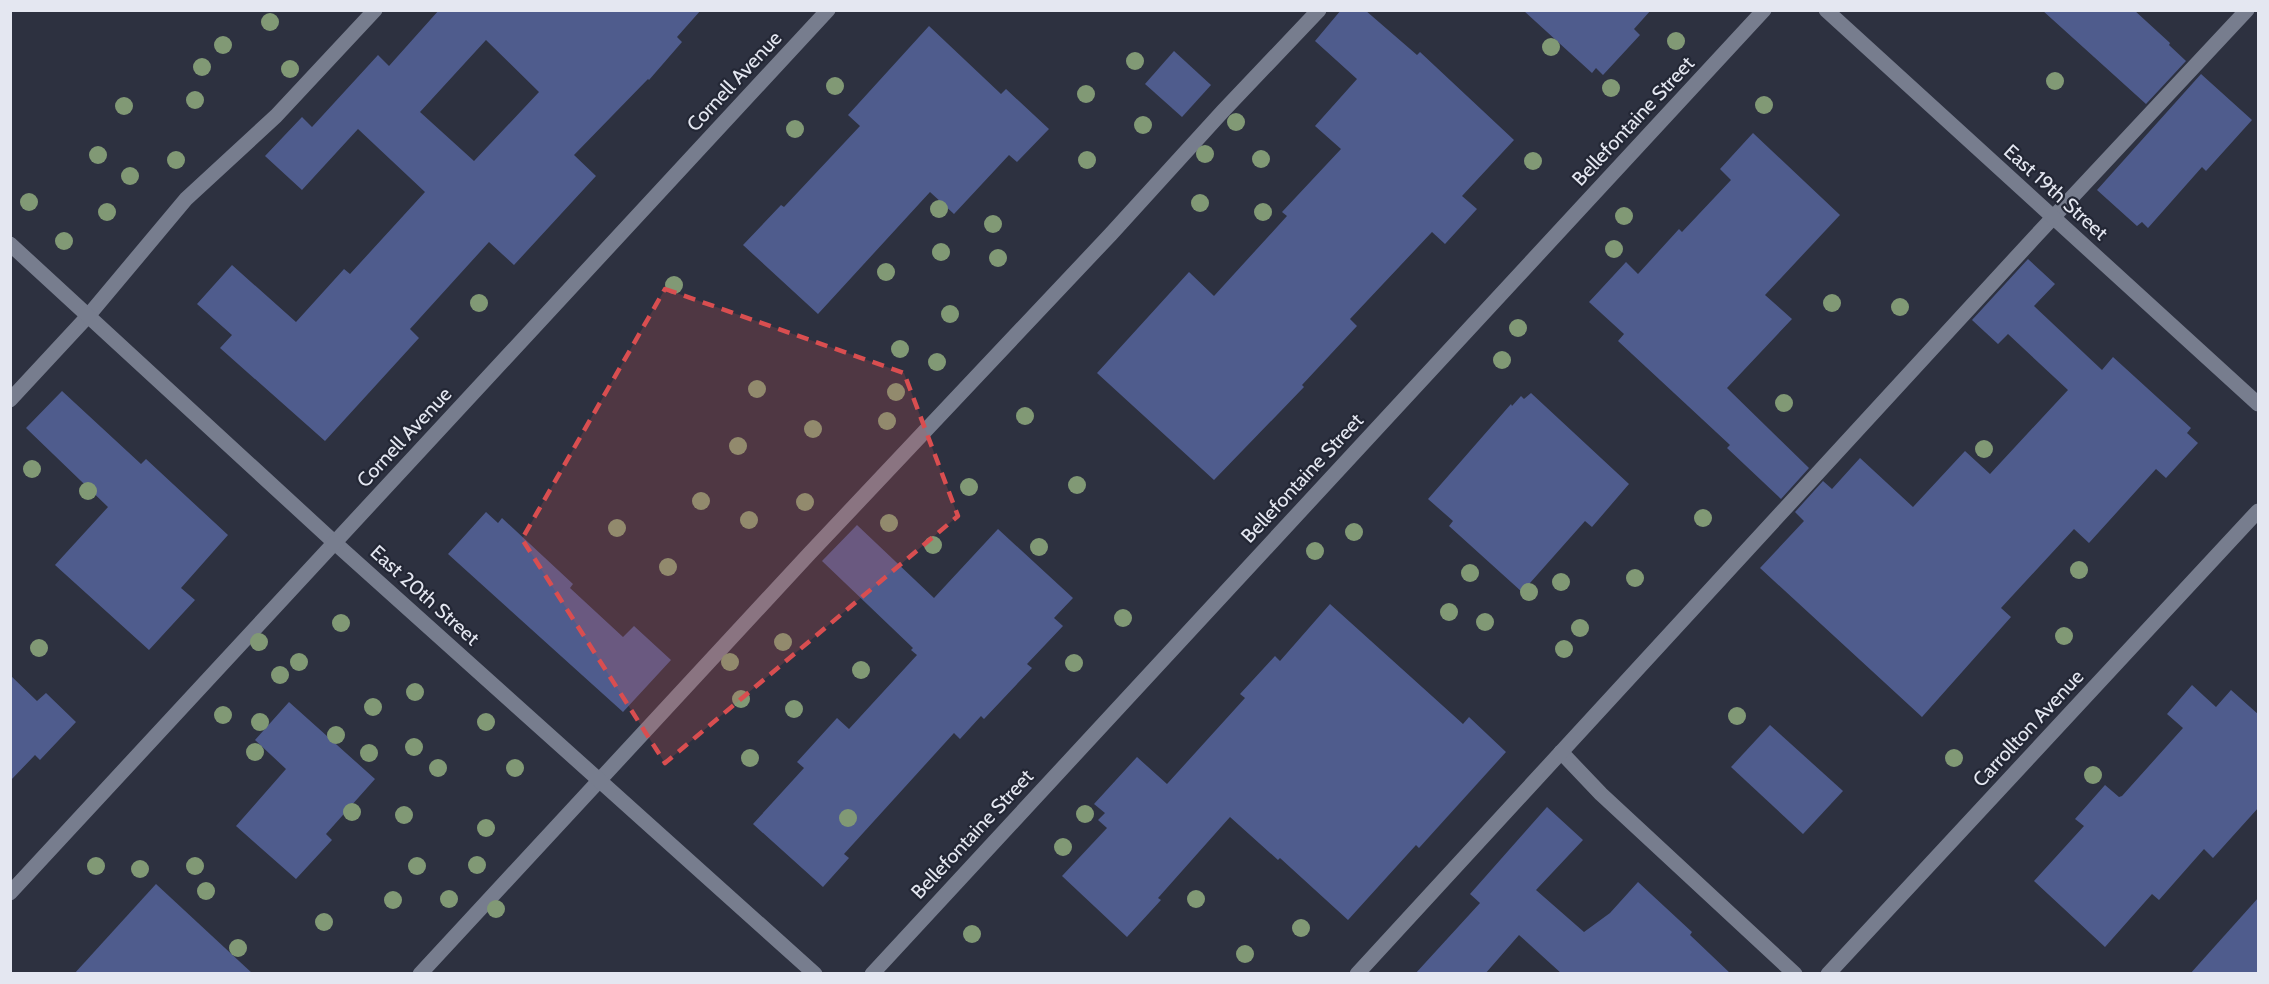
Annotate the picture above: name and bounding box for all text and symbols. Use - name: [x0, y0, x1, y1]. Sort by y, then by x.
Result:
- street label: Cornell Avenue: [682, 26, 786, 136]
- street label: Bellefontaine Street: [1567, 51, 1699, 191]
- street label: East 19th Street: [1999, 139, 2113, 245]
- street label: Cornell Avenue: [352, 382, 456, 492]
- street label: Bellefontaine Street: [1236, 408, 1368, 548]
- street label: East 20th Street: [366, 540, 485, 650]
- street label: Carrollton Avenue: [1968, 664, 2088, 792]
- street label: Bellefontaine Street: [906, 764, 1038, 904]

